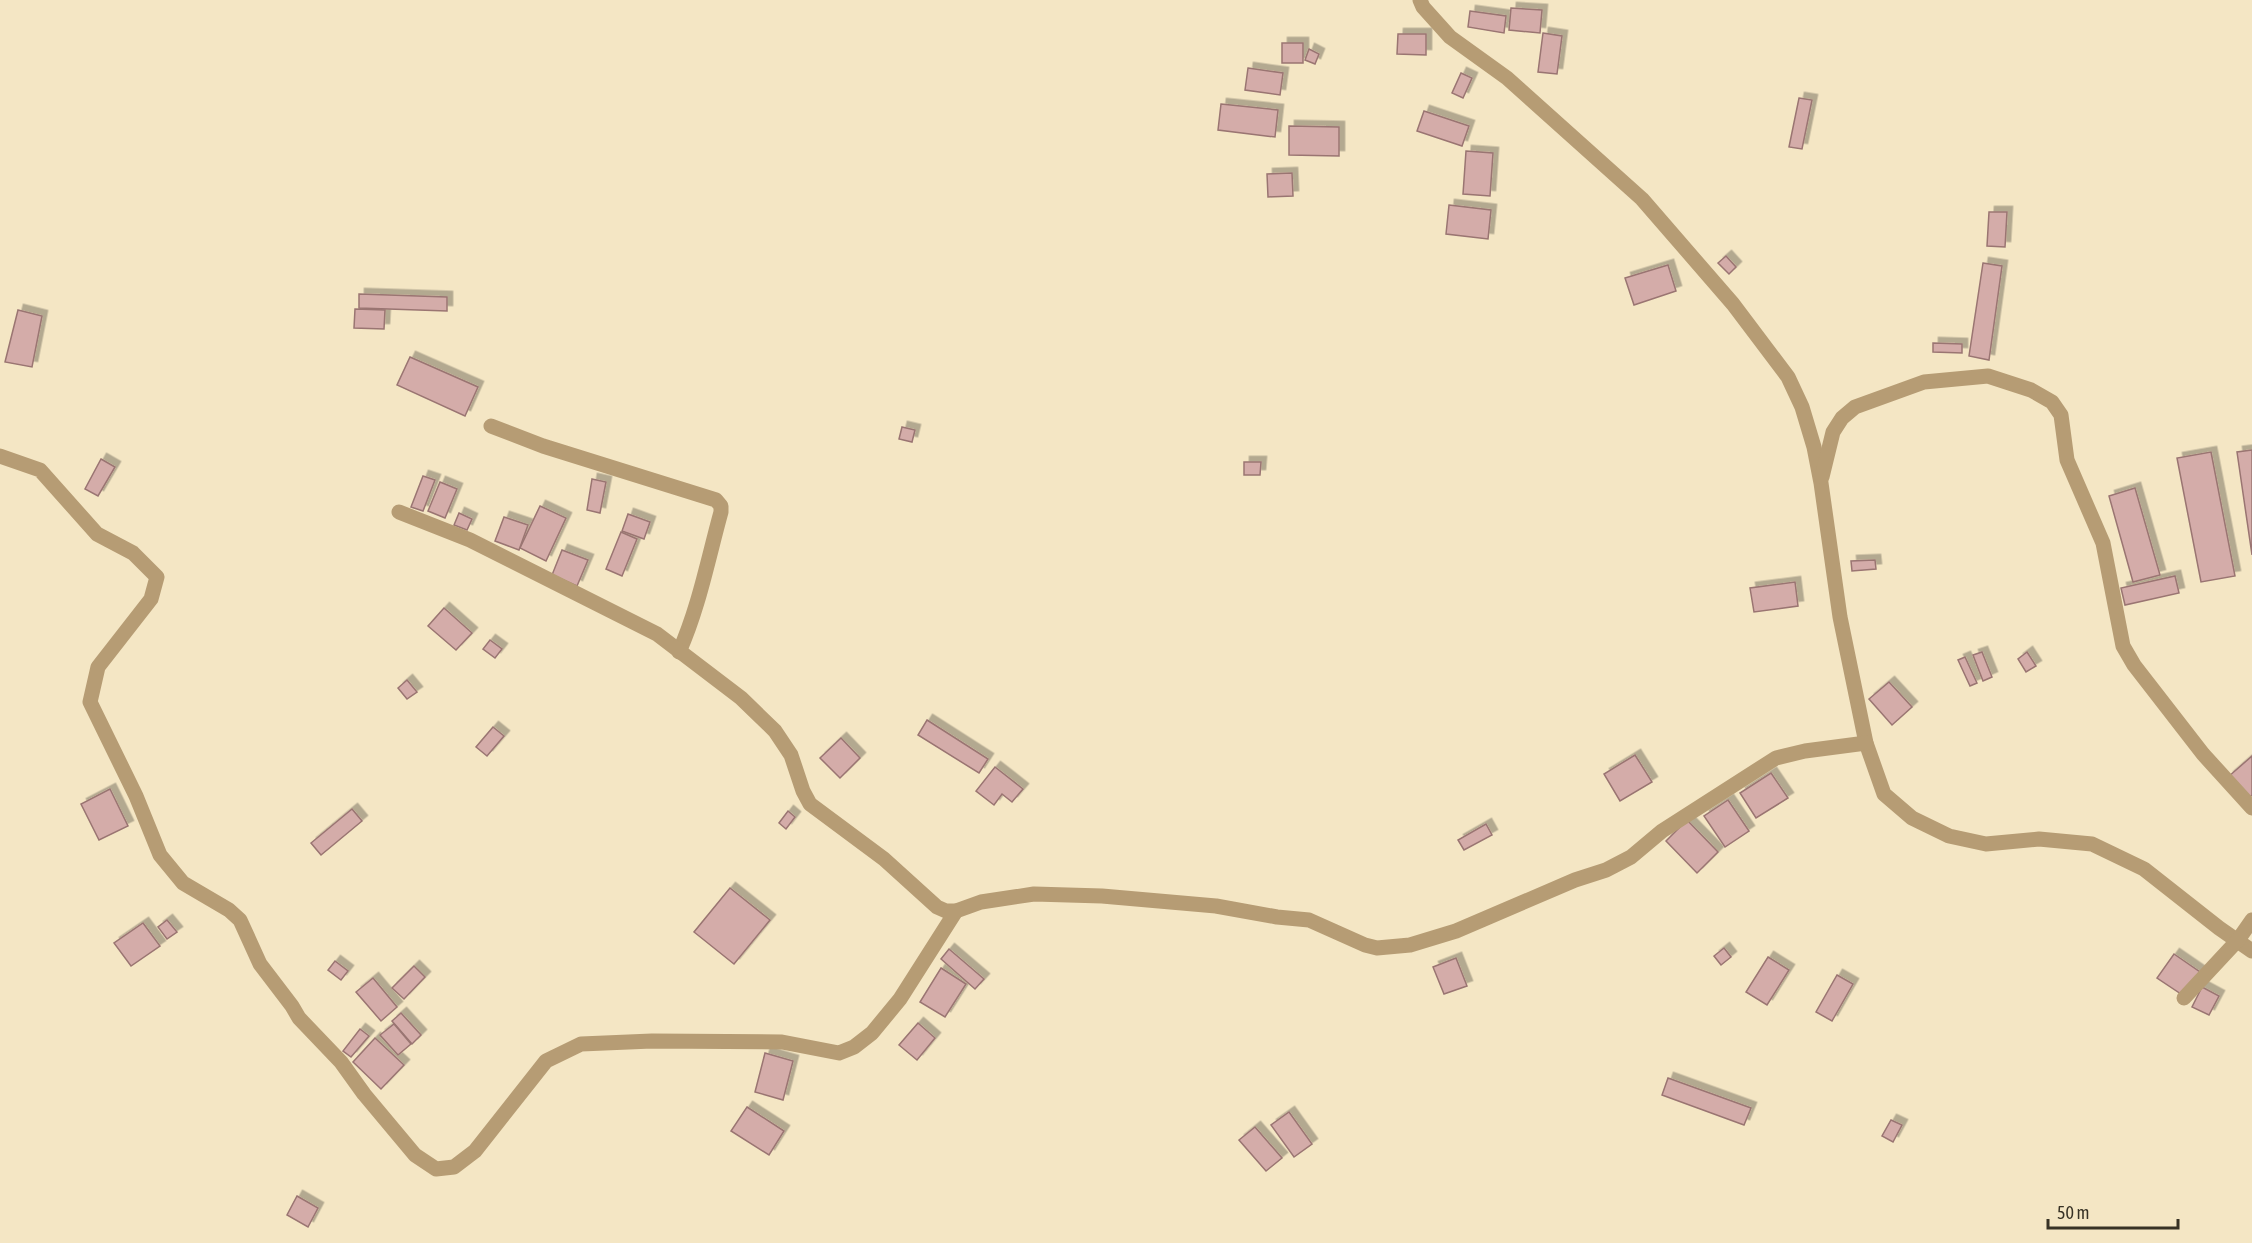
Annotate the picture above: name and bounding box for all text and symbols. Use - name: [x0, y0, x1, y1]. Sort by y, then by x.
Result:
- scale bar: [2048, 1192, 2178, 1230]
- text: 50 m: [2057, 1202, 2089, 1223]

